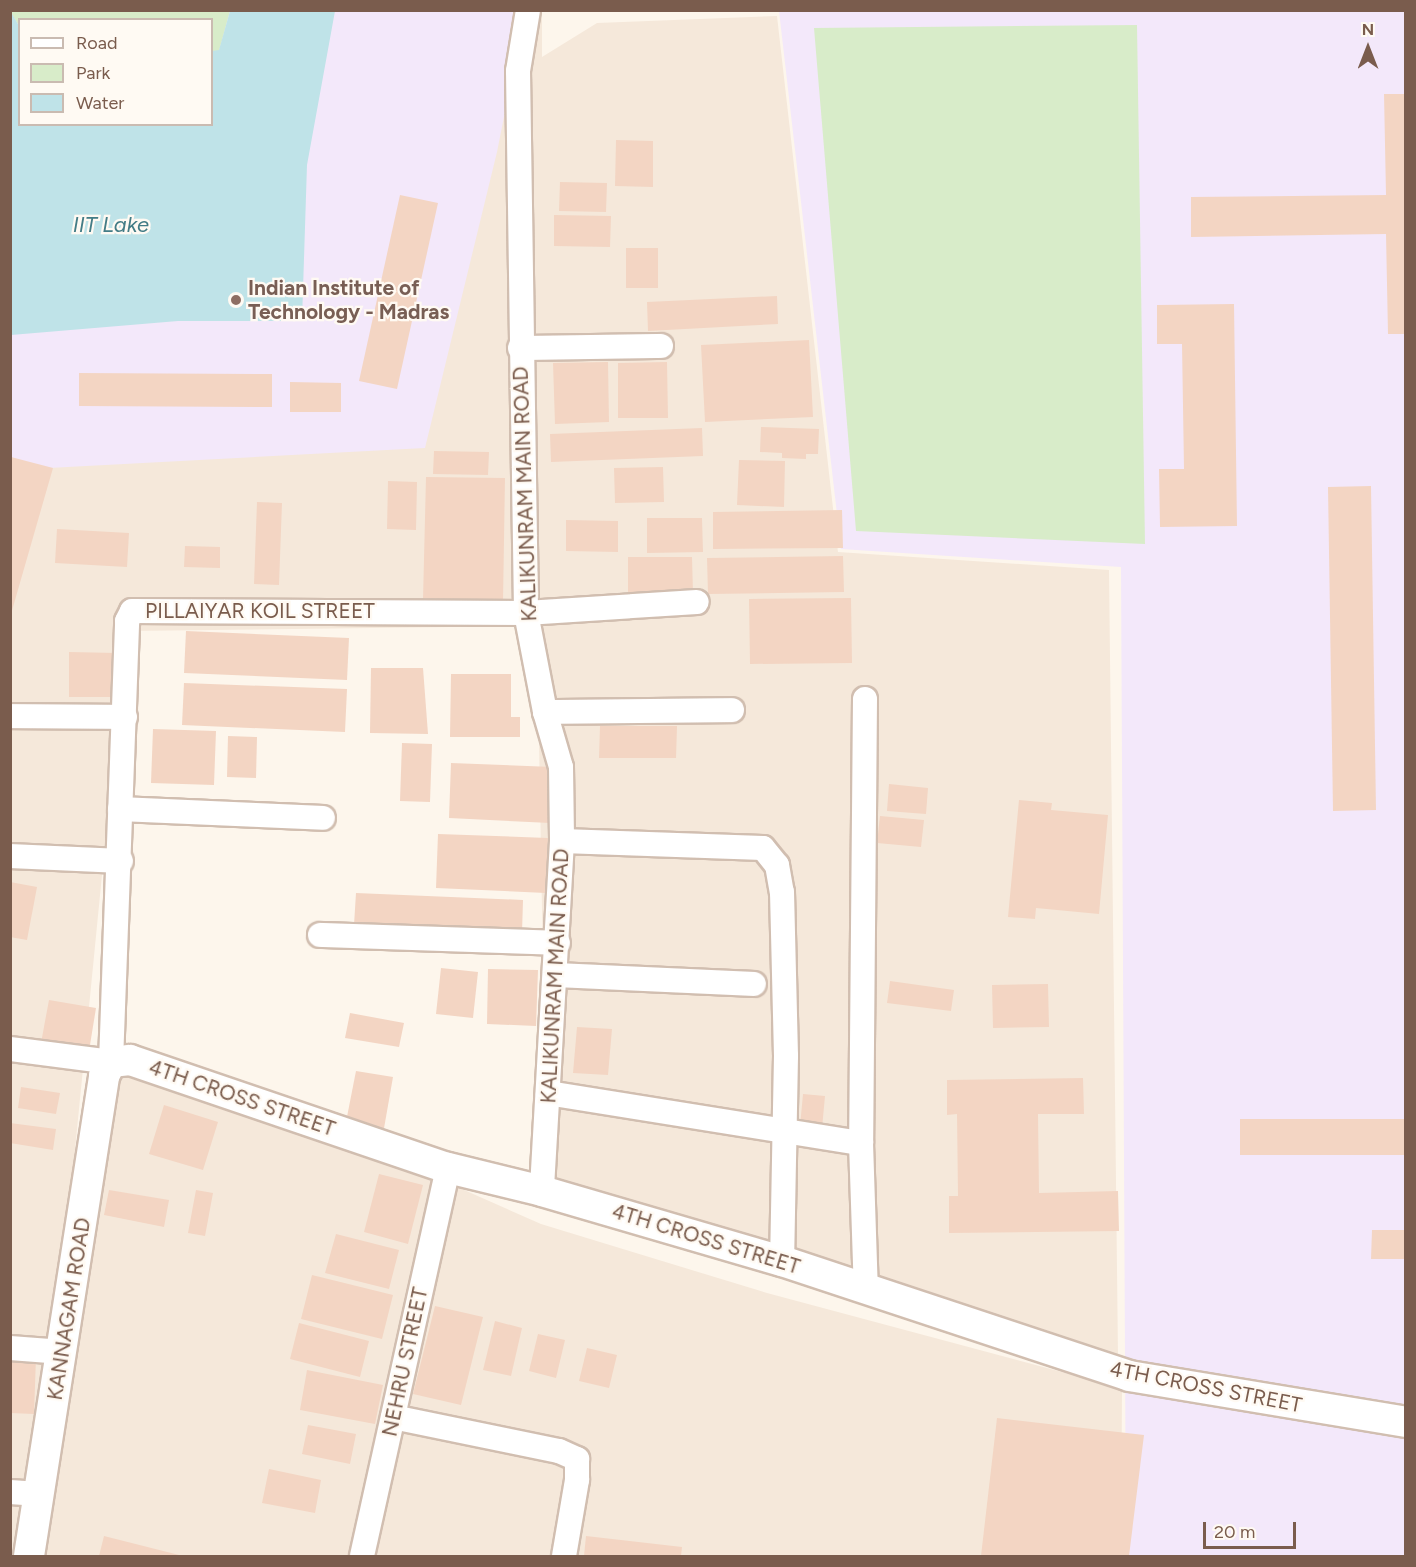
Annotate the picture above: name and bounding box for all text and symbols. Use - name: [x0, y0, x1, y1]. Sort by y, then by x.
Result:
- legend: [18, 18, 213, 126]
- north arrow: [1338, 18, 1398, 78]
- text: N: [1362, 20, 1374, 39]
- text: Road: [76, 32, 117, 54]
- text: Park: [76, 62, 110, 84]
- text: Water: [76, 92, 124, 114]
- water label: IIT Lake: [73, 212, 149, 238]
- place label: Indian Institute of Technology - Madras: [248, 275, 449, 325]
- marker: Indian Institute of Technology - Madras: [229, 293, 243, 307]
- street label: KALIKUNRAM MAIN ROAD: [508, 366, 542, 622]
- street label: PILLAIYAR KOIL STREET: [145, 598, 375, 624]
- street label: KALIKUNRAM MAIN ROAD: [536, 848, 574, 1104]
- street label: 4TH CROSS STREET: [146, 1054, 338, 1142]
- street label: 4TH CROSS STREET: [609, 1198, 803, 1280]
- street label: KANNAGAM ROAD: [42, 1216, 96, 1402]
- street label: NEHRU STREET: [377, 1285, 433, 1439]
- street label: 4TH CROSS STREET: [1108, 1356, 1304, 1418]
- scale bar: [1206, 1510, 1299, 1548]
- text: 20 m: [1214, 1521, 1255, 1543]

